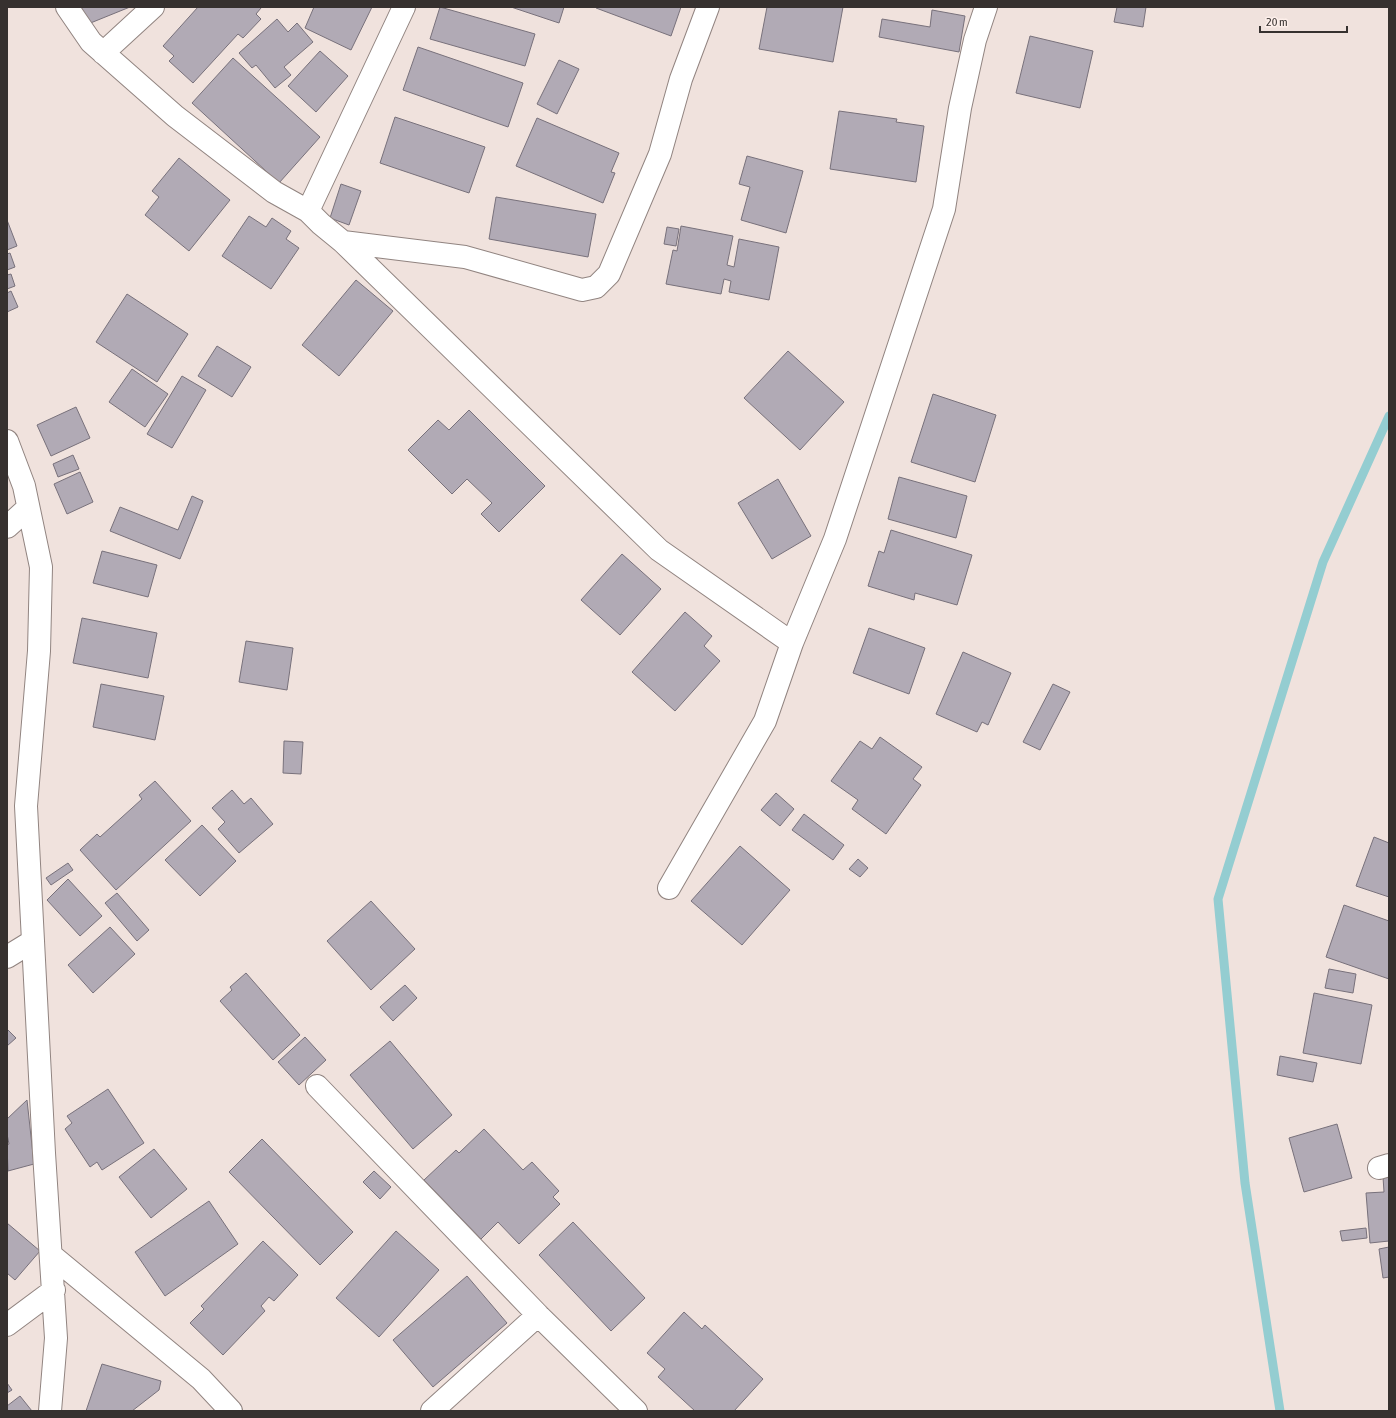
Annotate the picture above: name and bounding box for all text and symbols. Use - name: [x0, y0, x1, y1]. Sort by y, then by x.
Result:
- scale bar: [1260, 8, 1347, 34]
- text: 20 m: [1266, 15, 1288, 29]

